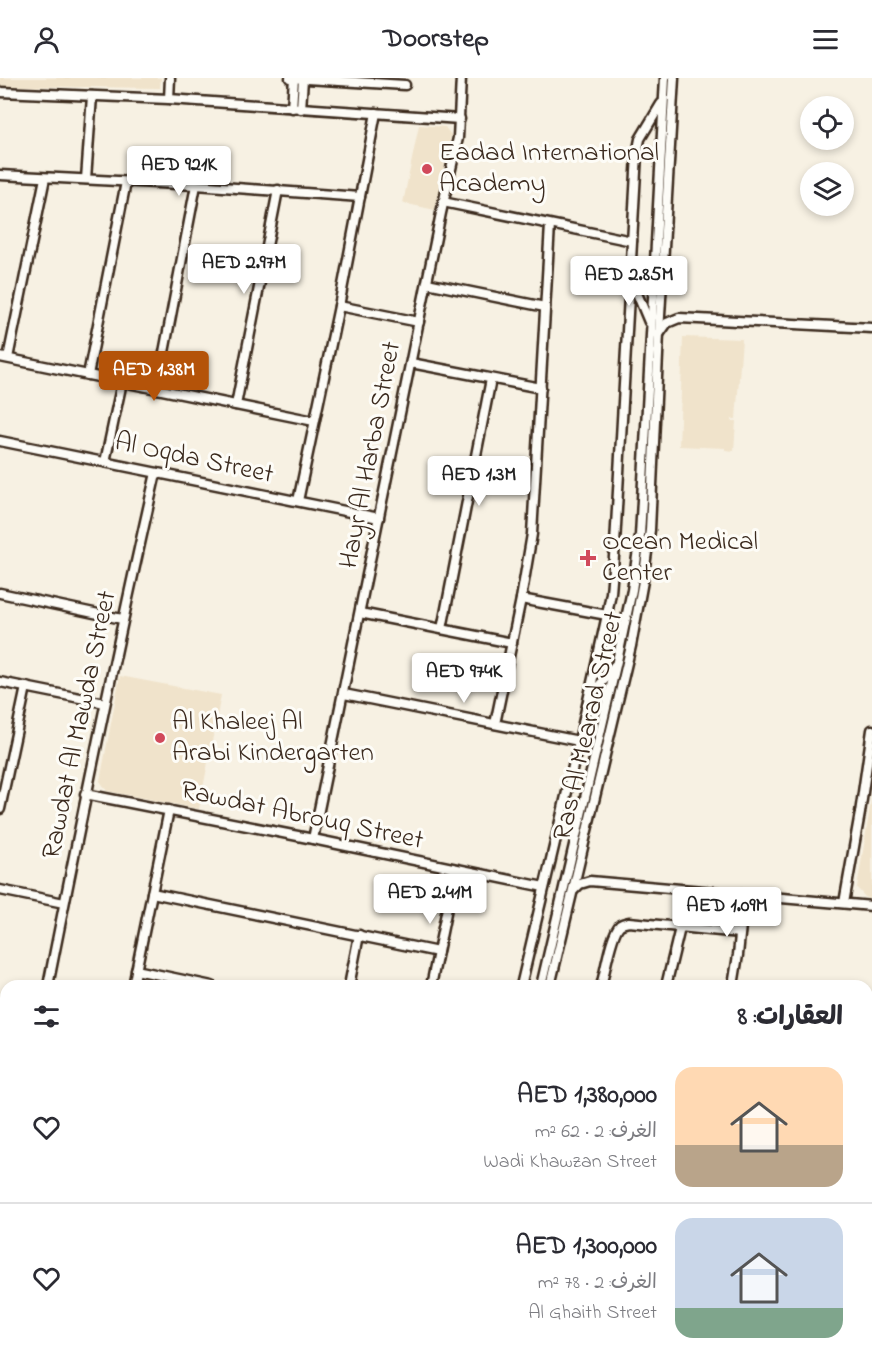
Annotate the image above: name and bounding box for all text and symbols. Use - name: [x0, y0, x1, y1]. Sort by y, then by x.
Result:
- text: Doorstep: [383, 20, 489, 59]
- icon: person: [30, 23, 63, 56]
- icon: menu: [809, 23, 842, 56]
- map controls: [800, 96, 854, 216]
- button: locate: [800, 96, 854, 150]
- place label: Eadad International Academy: [439, 134, 659, 204]
- pin: AED 921K: [117, 146, 241, 197]
- text: AED 921K: [141, 151, 217, 180]
- marker: Eadad International Academy: [420, 162, 434, 176]
- button: layers: [800, 162, 854, 216]
- pin: AED 2.97M: [175, 244, 313, 295]
- text: AED 2.97M: [202, 249, 286, 278]
- pin: AED 2.85M: [560, 256, 698, 307]
- text: AED 2.85M: [584, 261, 674, 290]
- street label: Hayr Al Harba Street: [330, 338, 412, 572]
- pin: AED 1.38M: [85, 351, 223, 402]
- text: AED 1.38M: [113, 356, 195, 385]
- street label: Al Oqda Street: [111, 423, 277, 495]
- pin: AED 1.3M: [417, 456, 541, 507]
- text: AED 1.3M: [442, 461, 516, 490]
- place label: Ocean Medical Center: [602, 523, 758, 593]
- marker: Ocean Medical Center: [579, 549, 597, 567]
- street label: Rawdat Al Mawda Street: [33, 587, 127, 863]
- street label: Ras Al Mearad Street: [544, 608, 634, 844]
- pin: AED 974K: [402, 653, 526, 704]
- text: AED 974K: [426, 658, 502, 687]
- place label: Al Khaleej Al Arabi Kindergarten: [172, 703, 374, 773]
- marker: Al Khaleej Al Arabi Kindergarten: [153, 731, 167, 745]
- street label: Rawdat Abrouq Street: [177, 771, 427, 861]
- pin: AED 2.41M: [361, 874, 499, 925]
- text: AED 2.41M: [388, 879, 472, 908]
- pin: AED 1.09M: [658, 887, 796, 938]
- text: AED 1.09M: [686, 892, 768, 921]
- text: العقارات: 8: [737, 999, 843, 1037]
- icon: filters: [30, 1000, 63, 1033]
- text: AED 1,380,000: [517, 1077, 657, 1115]
- icon: home: [723, 1091, 795, 1163]
- icon: heart: [30, 1111, 63, 1144]
- text: الغرف: 2 · 62 m²: [535, 1118, 657, 1147]
- text: Wadi Khawzan Street: [483, 1148, 657, 1177]
- text: AED 1,300,000: [516, 1228, 657, 1266]
- icon: home: [723, 1242, 795, 1314]
- icon: heart: [30, 1262, 63, 1295]
- text: الغرف: 2 · 78 m²: [538, 1269, 657, 1298]
- text: Al Ghaith Street: [528, 1299, 657, 1328]

